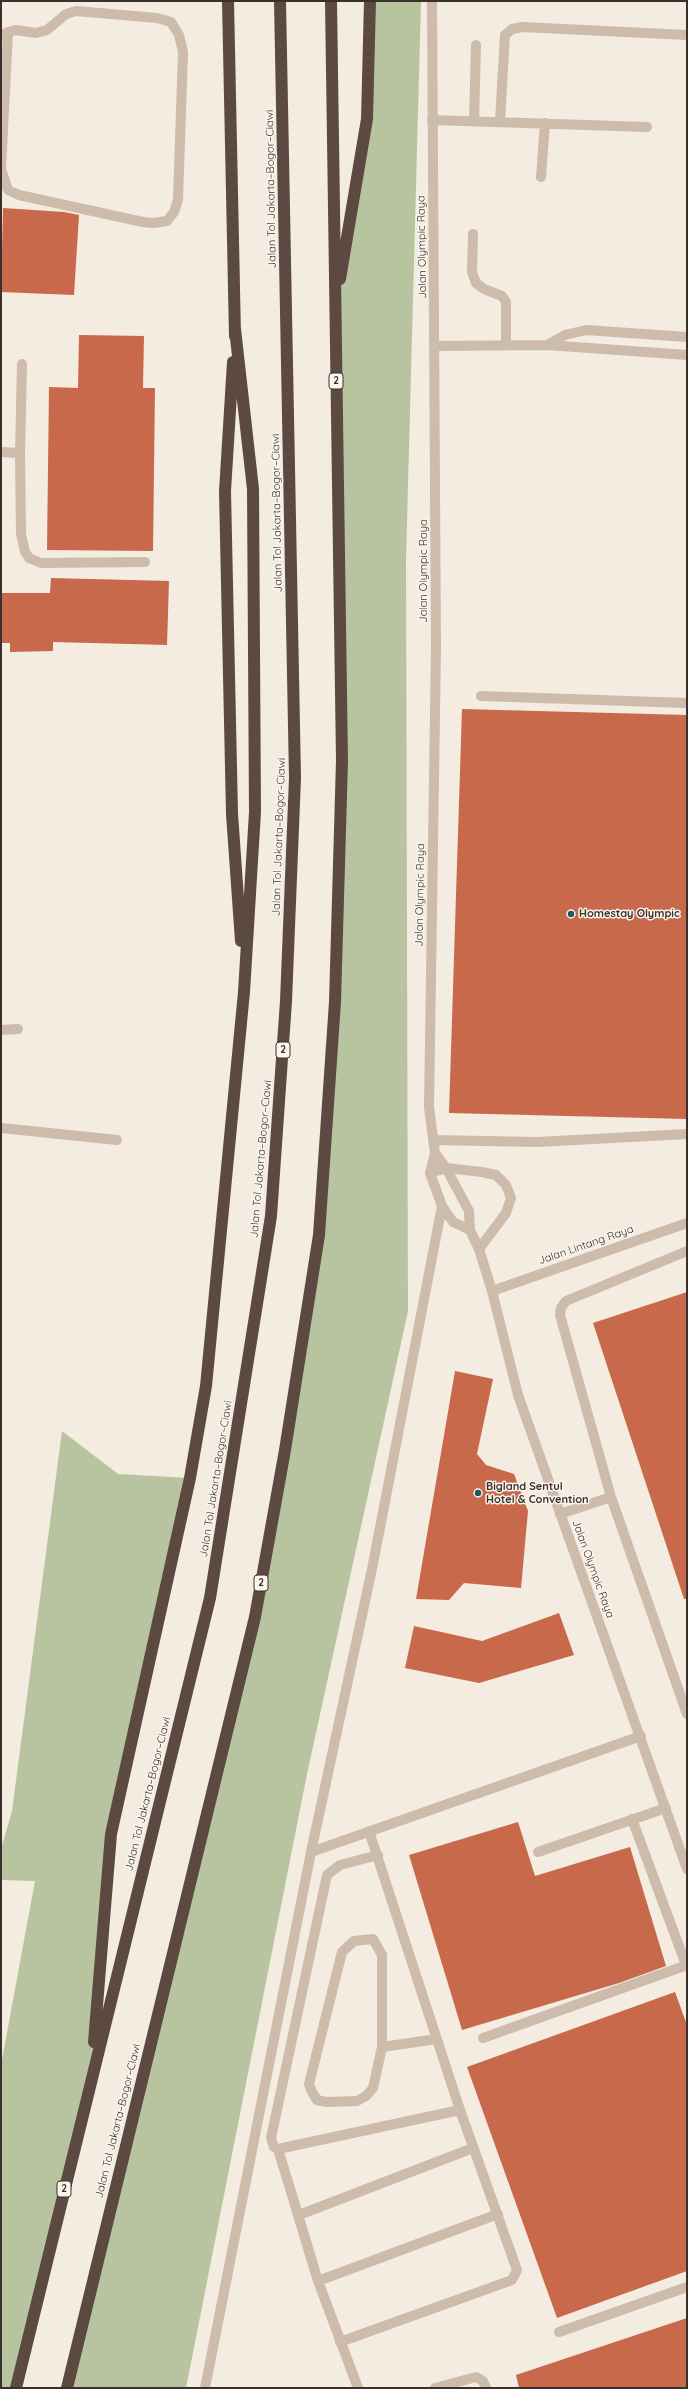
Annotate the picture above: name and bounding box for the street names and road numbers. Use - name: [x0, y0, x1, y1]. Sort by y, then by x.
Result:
- street label: Jalan Tol Jakarta–Bogor–Ciawi: [263, 110, 279, 268]
- street label: Jalan Olympic Raya: [414, 195, 430, 299]
- road number: 2: [329, 373, 343, 389]
- street label: Jalan Tol Jakarta–Bogor–Ciawi: [269, 434, 285, 592]
- street label: Jalan Olympic Raya: [417, 519, 431, 623]
- street label: Jalan Tol Jakarta–Bogor–Ciawi: [270, 758, 288, 916]
- street label: Jalan Olympic Raya: [412, 843, 428, 947]
- road number: 2: [276, 1042, 290, 1058]
- street label: Jalan Tol Jakarta–Bogor–Ciawi: [248, 1080, 274, 1238]
- street label: Jalan Lintang Raya: [537, 1223, 635, 1267]
- street label: Jalan Tol Jakarta–Bogor–Ciawi: [197, 1400, 235, 1558]
- street label: Jalan Olympic Raya: [569, 1518, 617, 1620]
- road number: 2: [254, 1575, 268, 1591]
- street label: Jalan Tol Jakarta–Bogor–Ciawi: [122, 1716, 174, 1872]
- street label: Jalan Tol Jakarta–Bogor–Ciawi: [92, 2043, 144, 2199]
- road number: 2: [57, 2181, 71, 2197]

